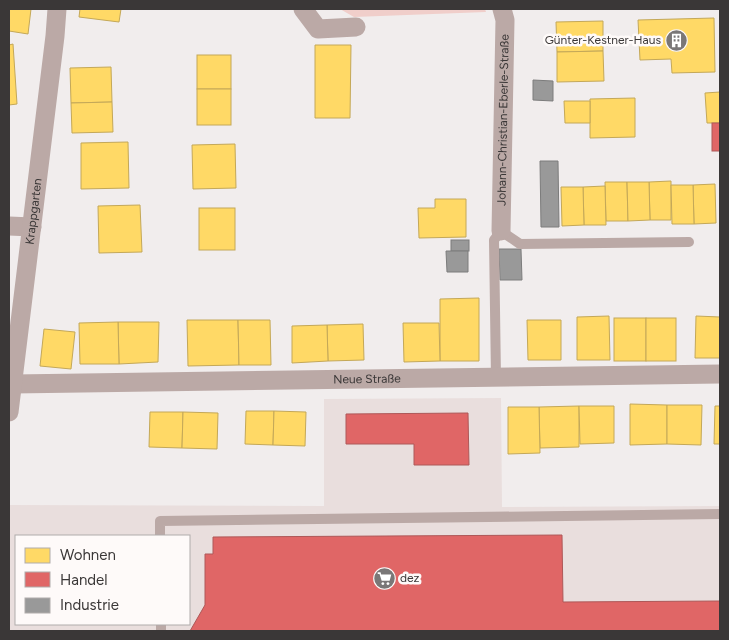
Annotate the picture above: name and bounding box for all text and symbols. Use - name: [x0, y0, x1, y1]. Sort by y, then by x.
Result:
- building icon: Günter-Kestner-Haus: [665, 28, 689, 52]
- place label: Günter-Kestner-Haus: [545, 33, 661, 47]
- street label: Johann-Christian-Eberle-Straße: [494, 34, 512, 206]
- street label: Krappgarten: [23, 177, 45, 245]
- street label: Neue Straße: [333, 372, 401, 386]
- legend: [15, 535, 190, 625]
- text: Wohnen: [60, 546, 116, 564]
- supermarket icon: dez: [372, 566, 396, 590]
- text: Handel: [60, 571, 108, 589]
- place label: dez: [400, 571, 420, 585]
- text: Industrie: [60, 596, 119, 614]

